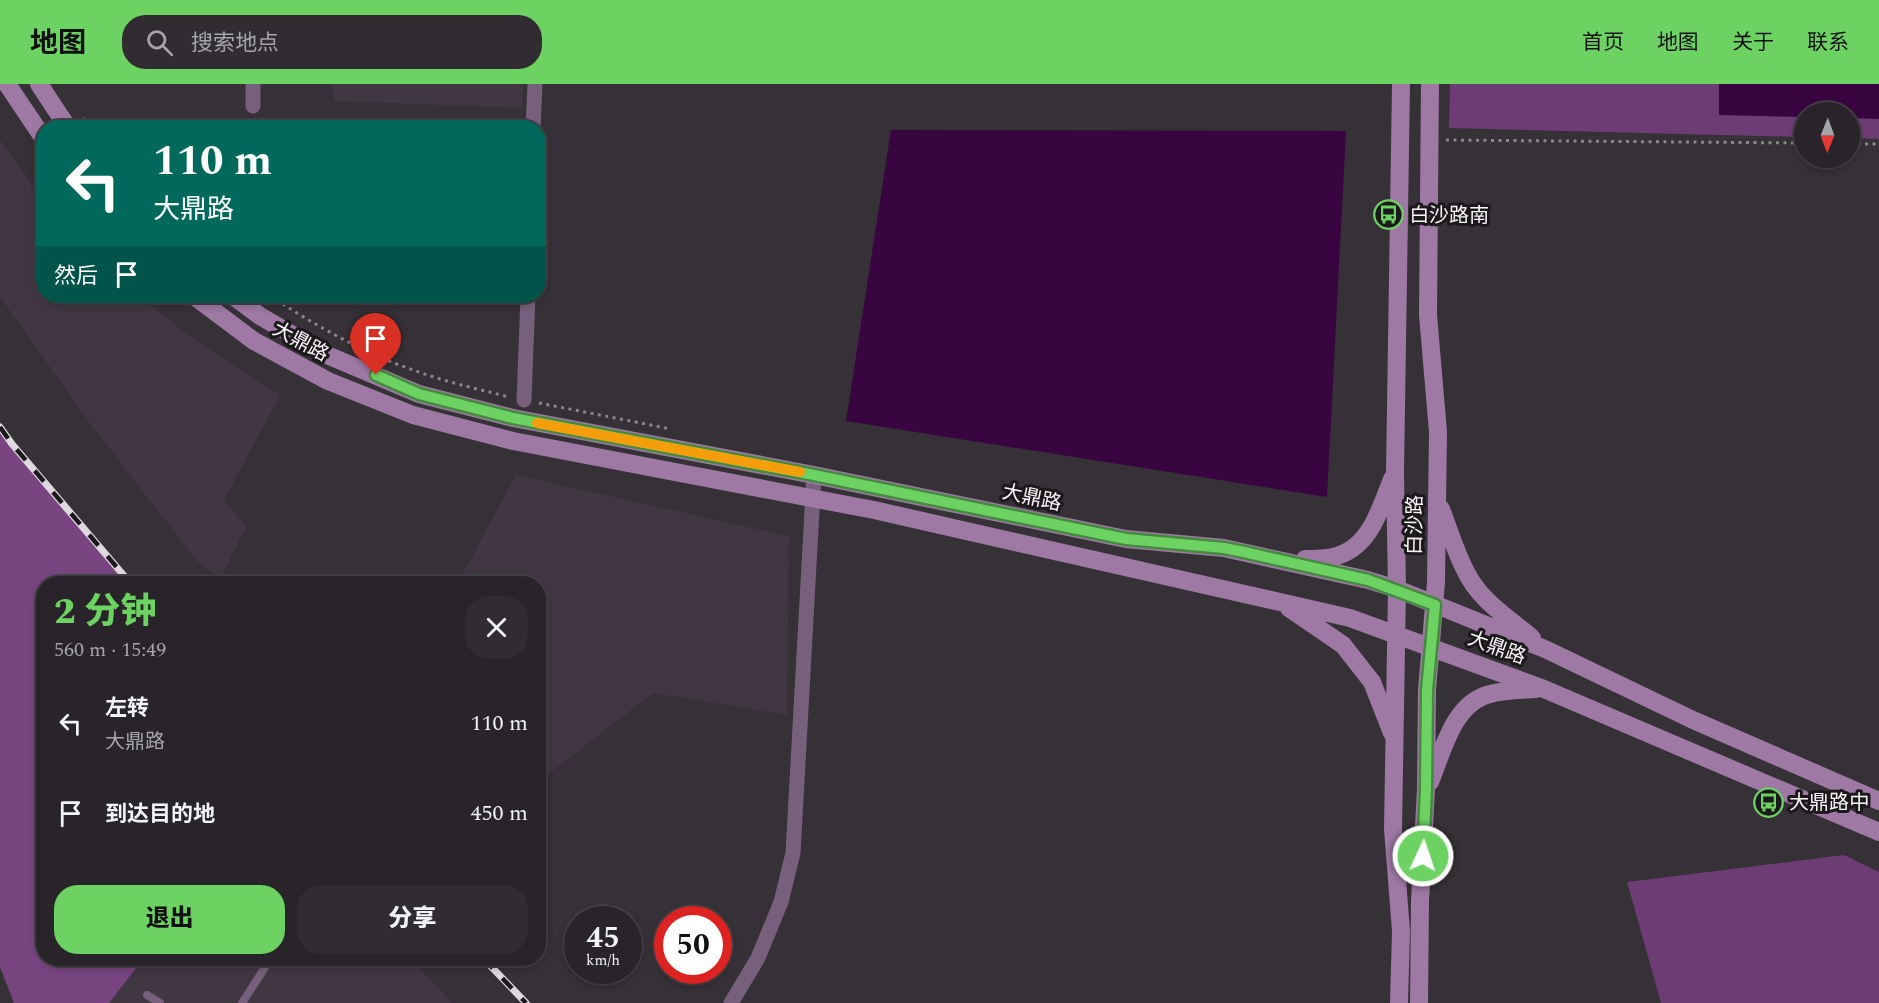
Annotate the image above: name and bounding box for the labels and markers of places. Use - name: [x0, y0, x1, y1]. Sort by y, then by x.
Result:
- bus stop icon: 白沙路南: [1372, 199, 1404, 231]
- place label: 白沙路南: [1409, 201, 1489, 231]
- pin: [350, 313, 401, 375]
- bus stop icon: 大鼎路中: [1752, 786, 1784, 818]
- place label: 大鼎路中: [1789, 788, 1869, 818]

